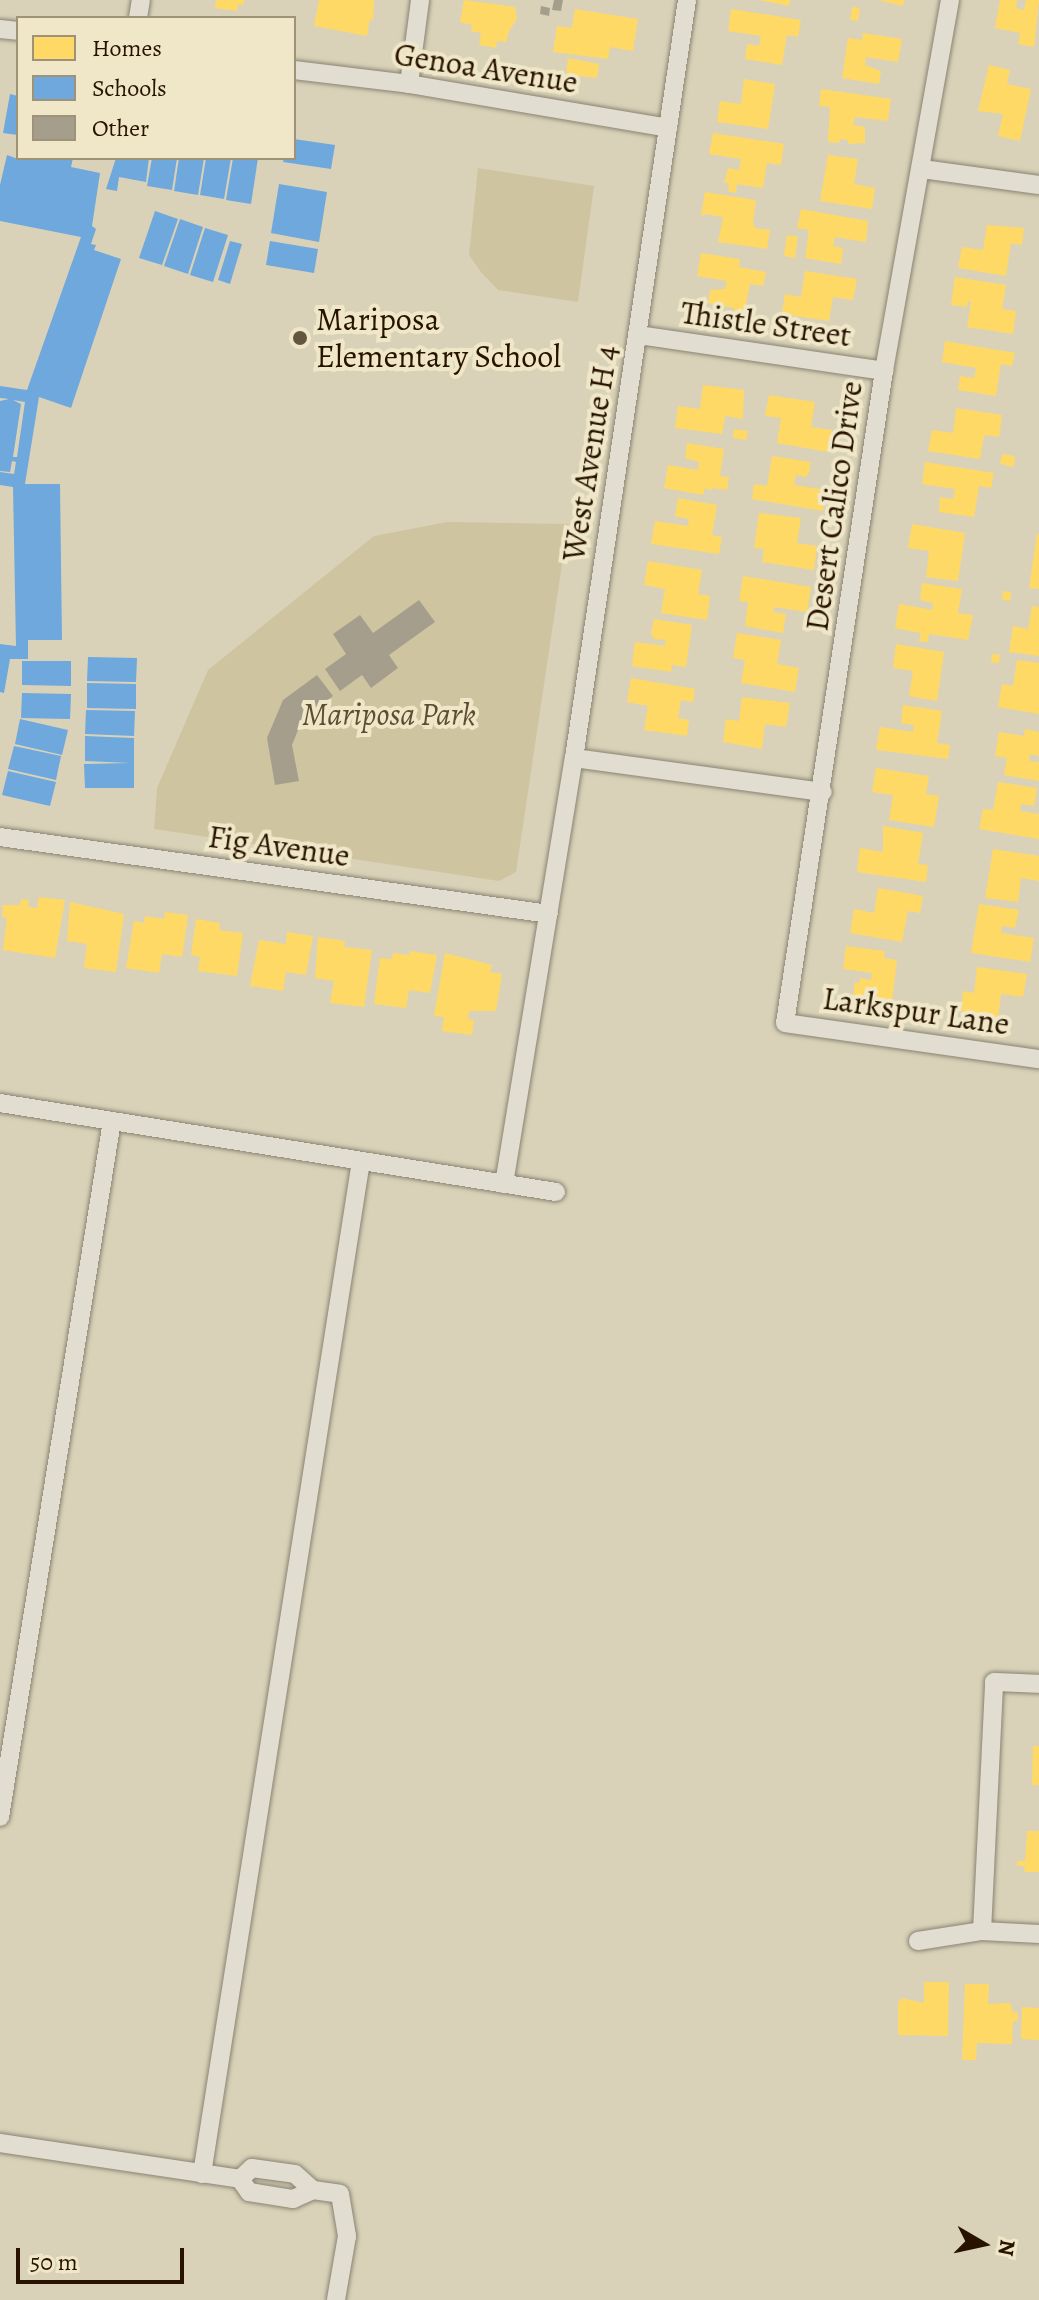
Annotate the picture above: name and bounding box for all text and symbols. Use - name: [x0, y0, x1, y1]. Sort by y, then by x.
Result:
- legend: [16, 16, 296, 160]
- text: Homes: [92, 32, 162, 64]
- street label: Genoa Avenue: [392, 35, 580, 101]
- text: Schools: [92, 72, 167, 104]
- text: Other: [92, 112, 149, 144]
- street label: Thistle Street: [679, 293, 853, 355]
- place label: Mariposa Elementary School: [316, 301, 561, 376]
- marker: Mariposa Elementary School: [291, 329, 309, 347]
- street label: West Avenue H 4: [554, 342, 626, 564]
- street label: Desert Calico Drive: [797, 378, 871, 634]
- park label: Mariposa Park: [302, 695, 476, 733]
- street label: Fig Avenue: [206, 817, 352, 875]
- street label: Larkspur Lane: [820, 979, 1012, 1043]
- north arrow: [943, 2204, 1023, 2284]
- scale bar: [20, 2232, 188, 2282]
- text: N: [991, 2237, 1023, 2258]
- text: 50 m: [30, 2246, 78, 2278]

